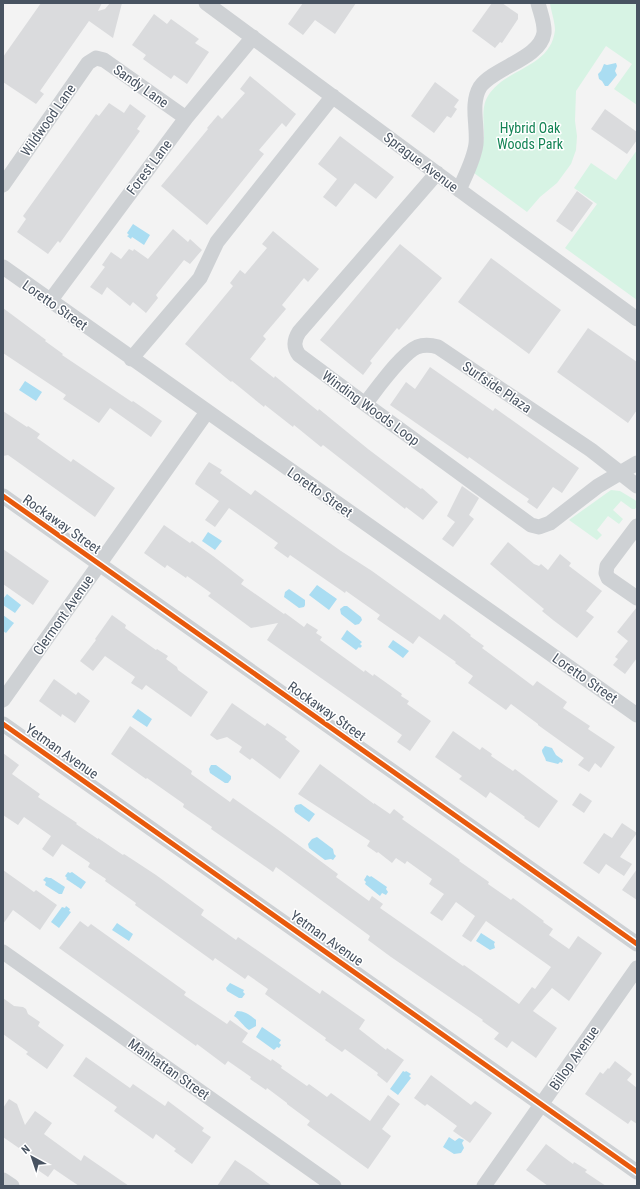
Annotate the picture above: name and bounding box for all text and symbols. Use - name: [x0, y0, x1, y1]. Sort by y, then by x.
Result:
- street label: Sandy Lane: [110, 61, 172, 111]
- street label: Wildwood Lane: [17, 81, 79, 159]
- park label: Hybrid Oak Woods Park: [497, 120, 564, 152]
- street label: Sprague Avenue: [381, 129, 462, 195]
- street label: Forest Lane: [123, 136, 175, 198]
- street label: Loretto Street: [19, 277, 91, 333]
- street label: Surfside Plaza: [459, 358, 535, 416]
- street label: Winding Woods Loop: [319, 367, 423, 449]
- street label: Loretto Street: [284, 464, 356, 520]
- street label: Rockaway Street: [20, 491, 104, 557]
- street label: Clermont Avenue: [29, 572, 97, 658]
- street label: Loretto Street: [549, 650, 621, 706]
- street label: Rockaway Street: [285, 678, 369, 744]
- street label: Yetman Avenue: [23, 720, 102, 782]
- street label: Yetman Avenue: [288, 907, 367, 969]
- street label: Billop Avenue: [546, 1022, 602, 1093]
- street label: Manhattan Street: [125, 1035, 213, 1103]
- north arrow: [12, 1137, 52, 1177]
- text: N: [19, 1142, 33, 1157]

